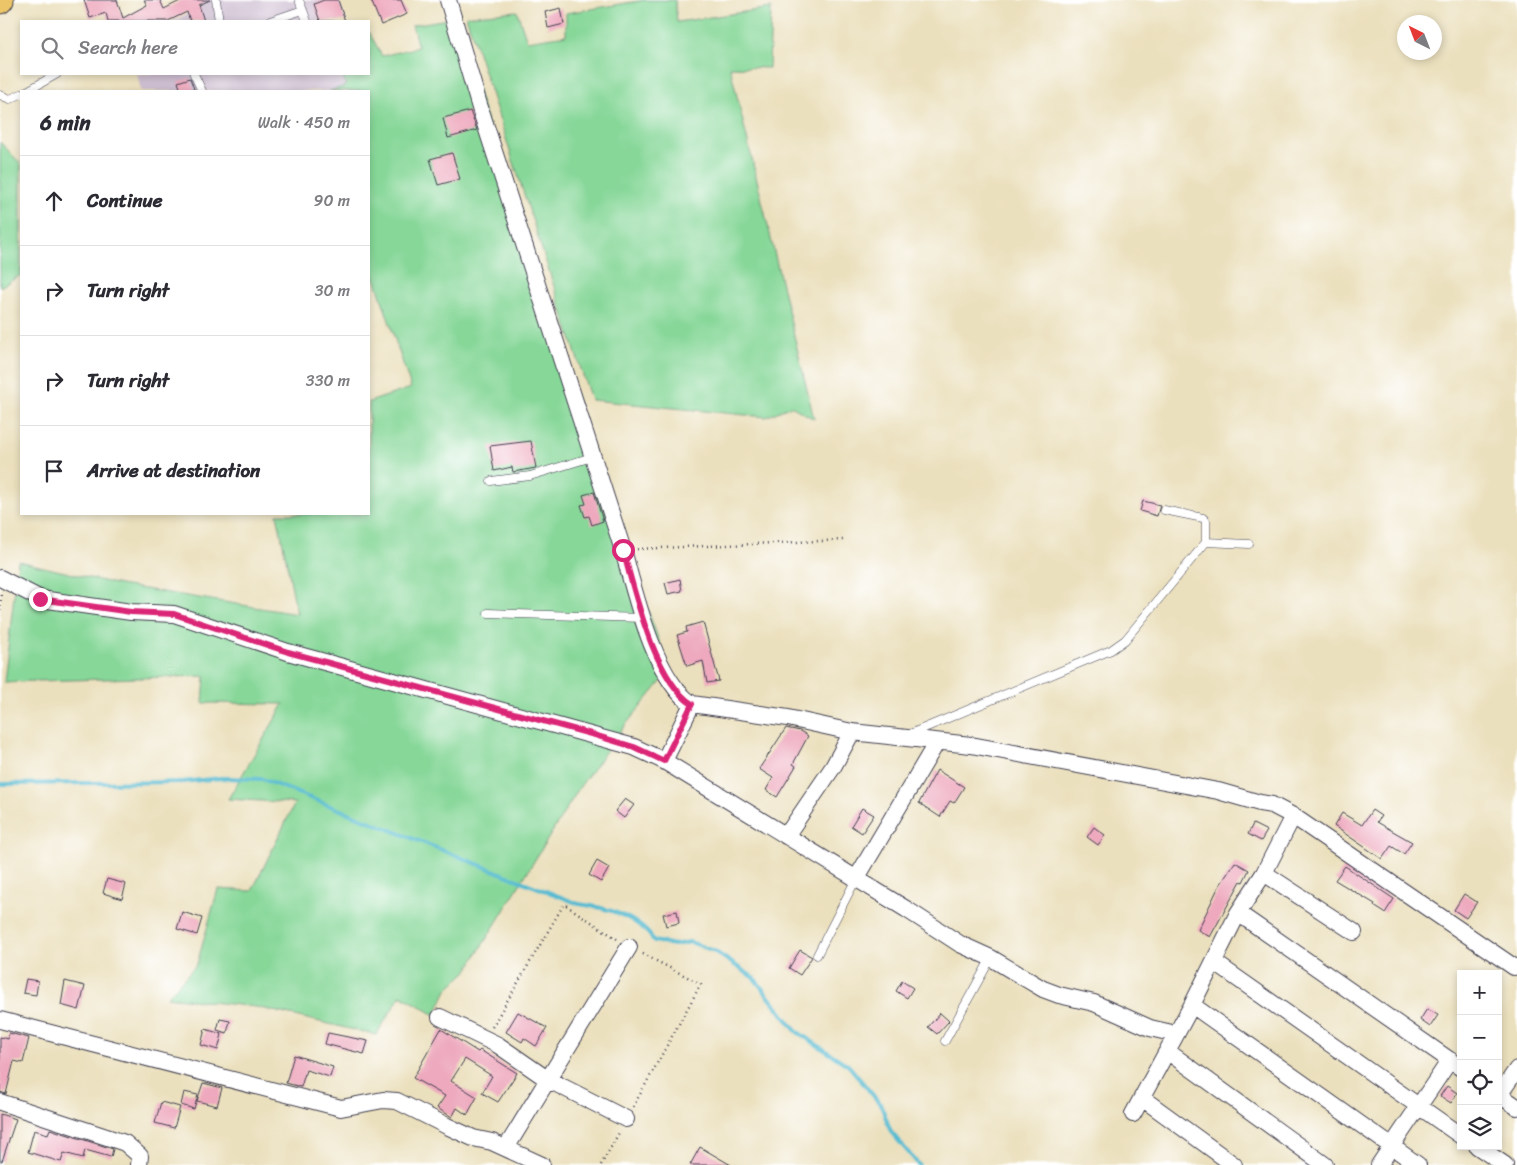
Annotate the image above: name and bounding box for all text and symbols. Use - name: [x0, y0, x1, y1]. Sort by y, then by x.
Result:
- north arrow: [1397, 15, 1442, 60]
- search box: [20, 20, 370, 75]
- text: Search here: [78, 31, 178, 64]
- icon: search: [38, 34, 66, 62]
- text: 6 min: [40, 104, 91, 142]
- text: Walk · 450 m: [258, 108, 350, 137]
- text: Continue: [87, 184, 163, 217]
- text: 90 m: [314, 186, 350, 215]
- icon: ahead: [40, 187, 68, 215]
- text: Turn right: [87, 274, 169, 307]
- text: 30 m: [315, 276, 350, 305]
- icon: right: [40, 277, 68, 305]
- text: Turn right: [87, 364, 169, 397]
- text: 330 m: [306, 366, 350, 395]
- icon: right: [40, 367, 68, 395]
- text: Arrive at destination: [87, 454, 260, 487]
- icon: arrive: [40, 457, 68, 485]
- route start: [612, 539, 635, 562]
- route end: [29, 588, 52, 611]
- map controls: [1457, 970, 1502, 1150]
- button: +: [1457, 970, 1502, 1015]
- button: −: [1457, 1015, 1502, 1060]
- button: locate: [1457, 1060, 1502, 1105]
- button: layers: [1457, 1105, 1502, 1150]

